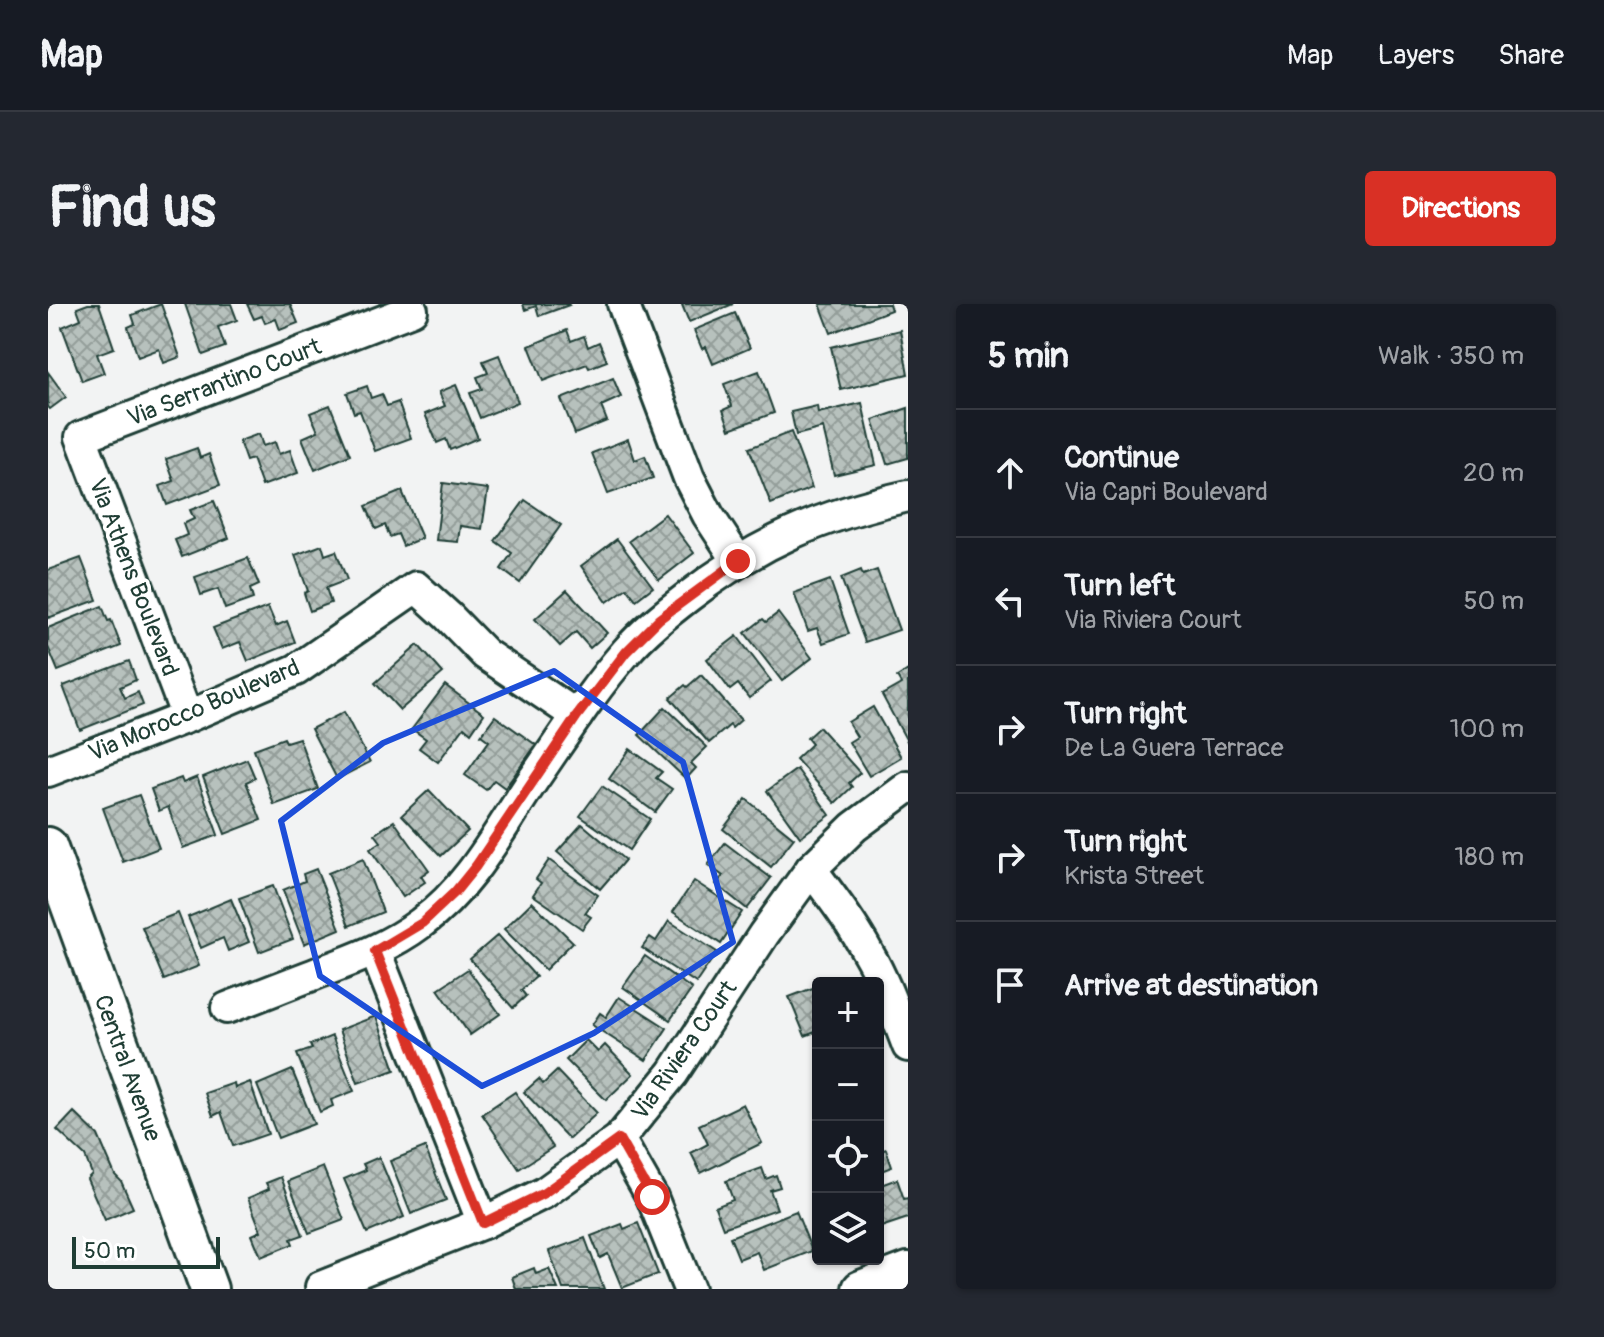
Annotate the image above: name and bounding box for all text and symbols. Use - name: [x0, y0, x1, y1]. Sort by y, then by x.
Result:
- text: Map: [40, 31, 103, 79]
- text: Map: [1287, 38, 1333, 73]
- text: Layers: [1377, 38, 1454, 73]
- text: Share: [1498, 38, 1564, 73]
- button: Directions: [1365, 171, 1556, 246]
- text: Find us: [48, 174, 216, 243]
- street label: Via Serrantino Court: [123, 332, 326, 433]
- text: 5 min: [988, 335, 1069, 378]
- text: Walk · 350 m: [1378, 340, 1524, 372]
- text: Continue: [1064, 439, 1179, 476]
- icon: ahead: [988, 451, 1032, 495]
- text: 20 m: [1463, 457, 1524, 489]
- street label: Via Athens Boulevard: [82, 474, 185, 680]
- text: Via Capri Boulevard: [1064, 476, 1268, 508]
- route end: [720, 543, 756, 579]
- text: Turn left: [1064, 567, 1175, 604]
- icon: left: [988, 579, 1032, 623]
- text: 50 m: [1463, 585, 1524, 617]
- text: Via Riviera Court: [1064, 604, 1241, 636]
- street label: Via Morocco Boulevard: [84, 653, 304, 768]
- text: Turn right: [1064, 695, 1187, 732]
- icon: right: [988, 707, 1032, 751]
- text: 100 m: [1450, 713, 1524, 745]
- text: De La Guera Terrace: [1064, 732, 1284, 764]
- text: Turn right: [1064, 823, 1187, 860]
- icon: right: [988, 835, 1032, 879]
- text: 180 m: [1454, 841, 1524, 873]
- text: Krista Street: [1064, 860, 1204, 892]
- icon: arrive: [988, 963, 1032, 1007]
- text: Arrive at destination: [1064, 967, 1318, 1004]
- street label: Via Riviera Court: [626, 975, 743, 1126]
- map controls: [812, 977, 884, 1265]
- button: +: [812, 977, 884, 1049]
- street label: Central Avenue: [88, 991, 167, 1145]
- button: −: [812, 1049, 884, 1121]
- button: locate: [812, 1121, 884, 1193]
- route start: [634, 1179, 670, 1215]
- button: layers: [812, 1193, 884, 1265]
- scale bar: [72, 1233, 220, 1269]
- text: 50 m: [84, 1237, 135, 1265]

